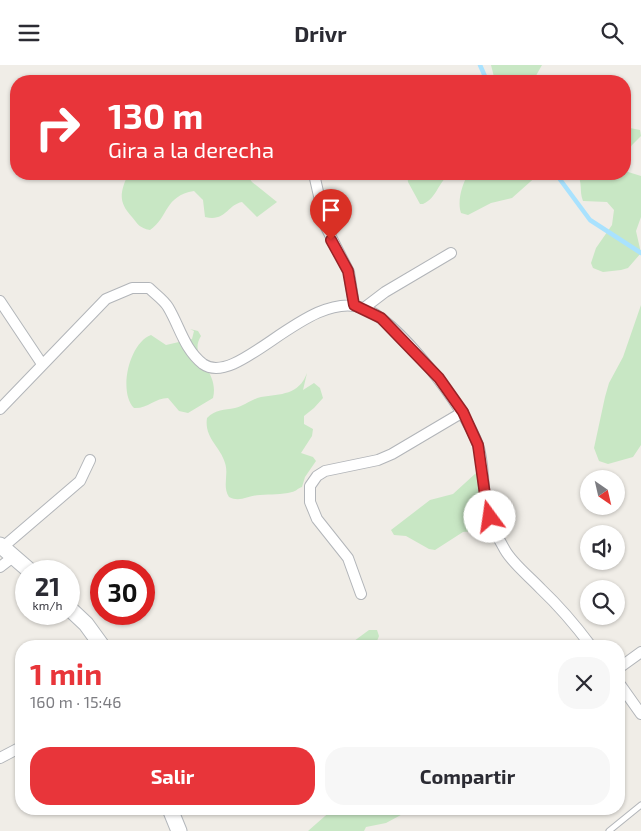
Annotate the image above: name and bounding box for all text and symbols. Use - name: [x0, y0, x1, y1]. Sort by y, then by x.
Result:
- icon: menu: [15, 19, 43, 47]
- icon: search: [598, 19, 626, 47]
- text: Drivr: [294, 20, 347, 46]
- text: 130 m: [108, 94, 203, 136]
- icon: right: [25, 95, 90, 160]
- text: Gira a la derecha: [108, 136, 274, 162]
- pin: [310, 189, 352, 240]
- icon: arrive: [317, 196, 345, 224]
- north arrow: [580, 470, 625, 515]
- map controls: [580, 470, 625, 625]
- position arrow: [463, 490, 515, 542]
- button: sound: [580, 525, 625, 570]
- speed limit sign: 30: [90, 560, 155, 625]
- text: 21: [35, 571, 60, 601]
- button: search: [580, 580, 625, 625]
- text: km/h: [33, 598, 62, 612]
- text: 1 min: [30, 655, 102, 691]
- button: close: [558, 657, 610, 709]
- text: 160 m · 15:46: [30, 692, 121, 711]
- button: Salir: [30, 747, 315, 805]
- button: Compartir: [325, 747, 610, 805]

